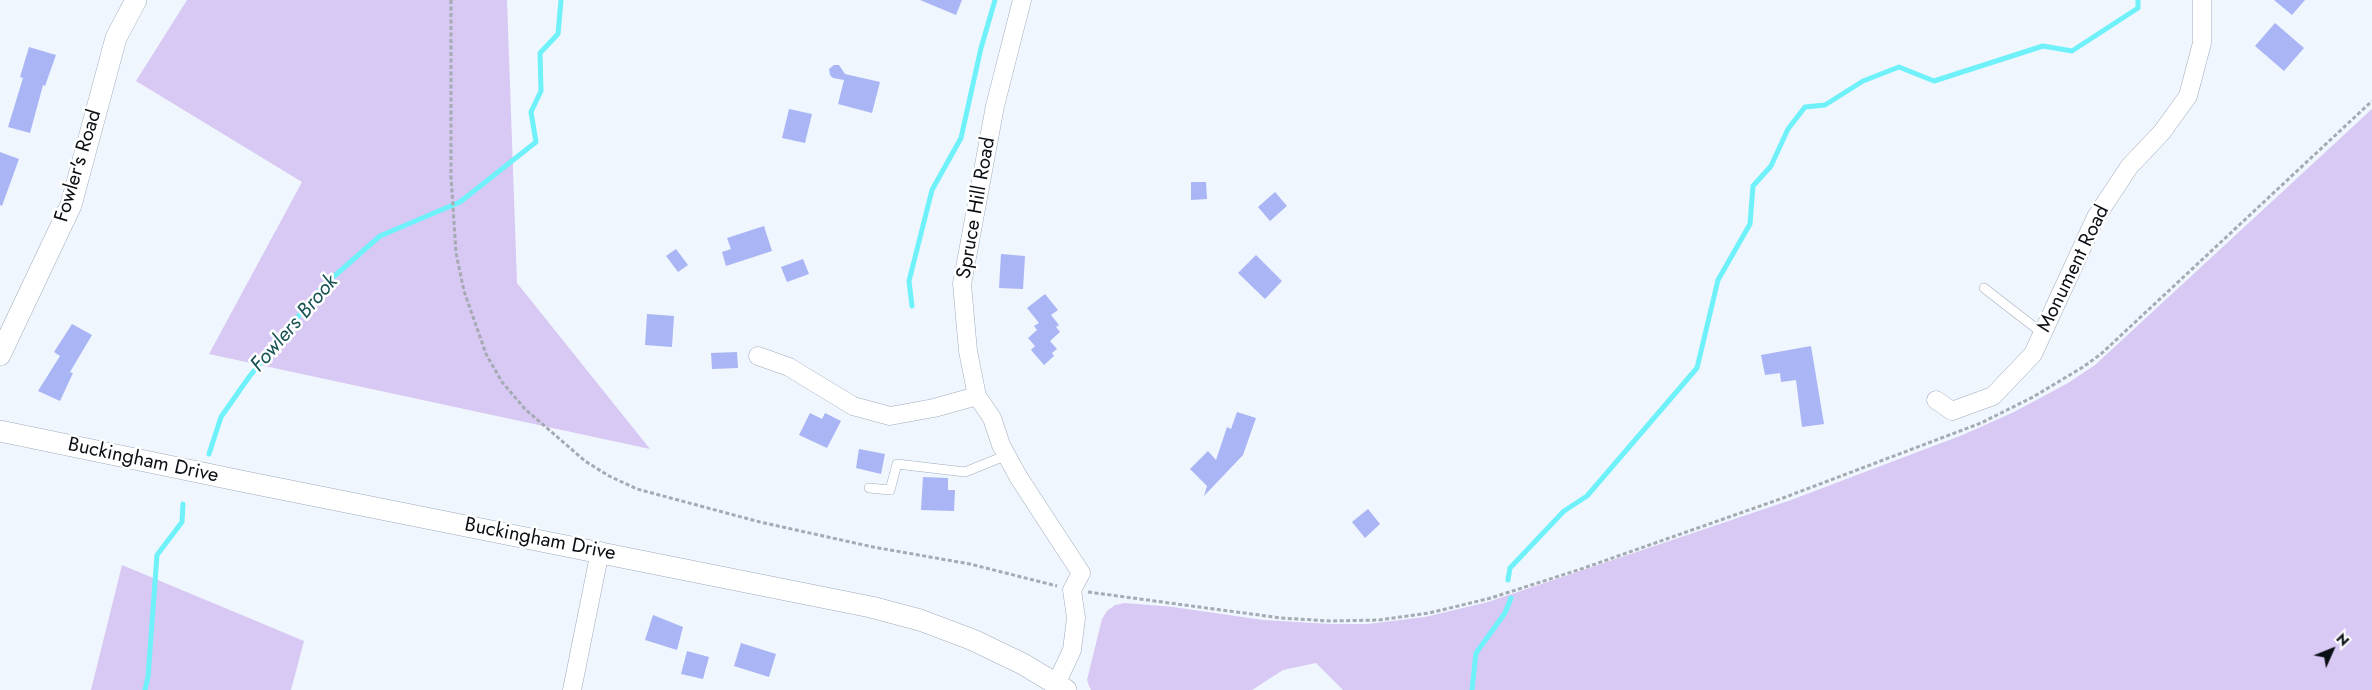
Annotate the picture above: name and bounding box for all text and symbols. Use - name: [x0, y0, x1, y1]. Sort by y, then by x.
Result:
- street label: Fowler's Road: [51, 107, 107, 225]
- street label: Spruce Hill Road: [953, 135, 1001, 281]
- street label: Monument Road: [2033, 202, 2115, 336]
- water label: Fowlers Brook: [246, 270, 344, 378]
- street label: Buckingham Drive: [66, 433, 220, 489]
- street label: Buckingham Drive: [462, 514, 618, 566]
- north arrow: [2307, 625, 2357, 675]
- text: N: [2332, 629, 2354, 651]

